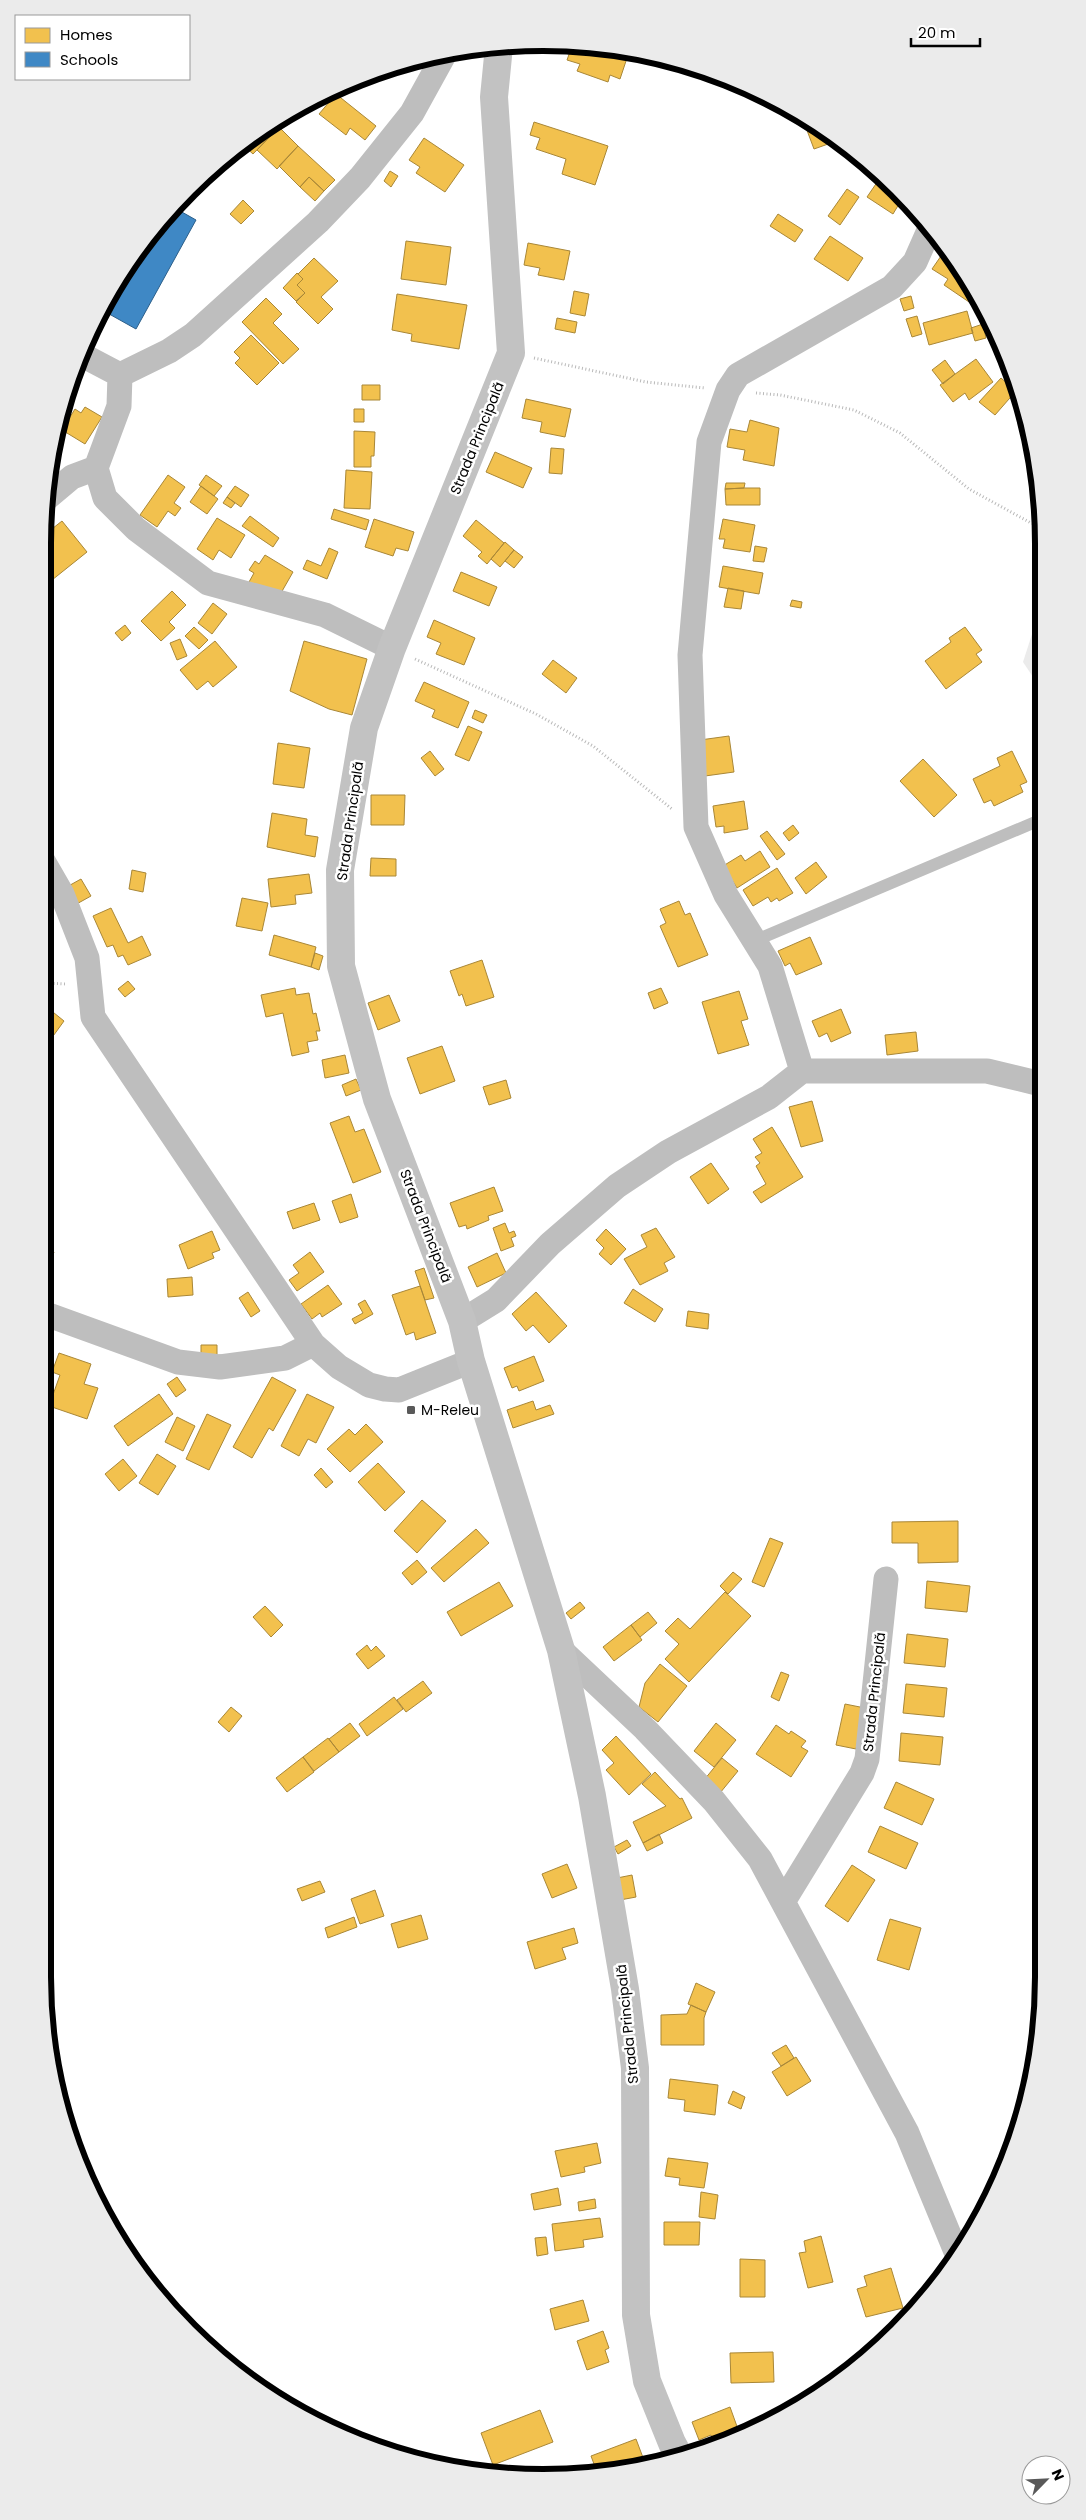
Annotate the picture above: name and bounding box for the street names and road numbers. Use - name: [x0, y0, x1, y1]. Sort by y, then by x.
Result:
- street label: Strada Principală: [445, 379, 509, 497]
- street label: Strada Principală: [332, 760, 368, 882]
- street label: Strada Principală: [395, 1166, 457, 1286]
- street label: Strada Principală: [858, 1631, 890, 1753]
- street label: Strada Principală: [611, 1963, 643, 2085]

